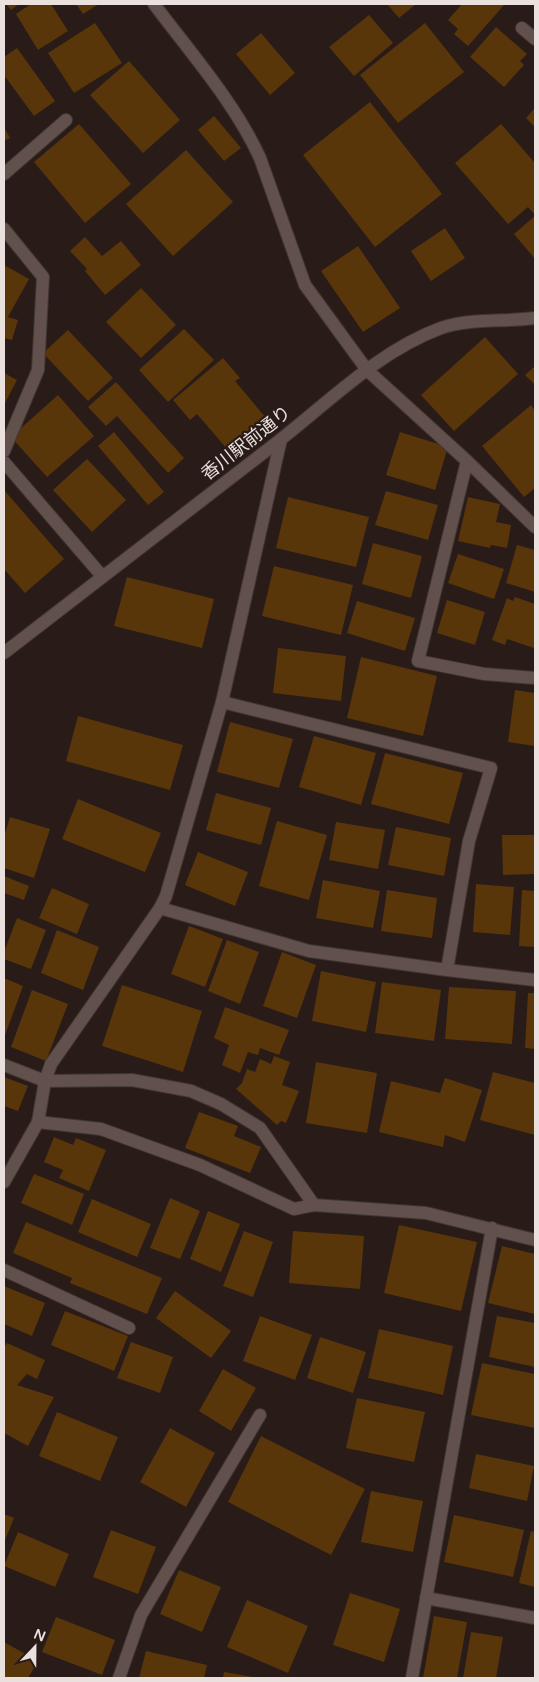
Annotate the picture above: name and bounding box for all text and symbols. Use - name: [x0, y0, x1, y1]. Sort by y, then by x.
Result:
- street label: 香川駅前通り: [197, 401, 295, 485]
- north arrow: [10, 1622, 60, 1672]
- text: N: [31, 1625, 48, 1645]

